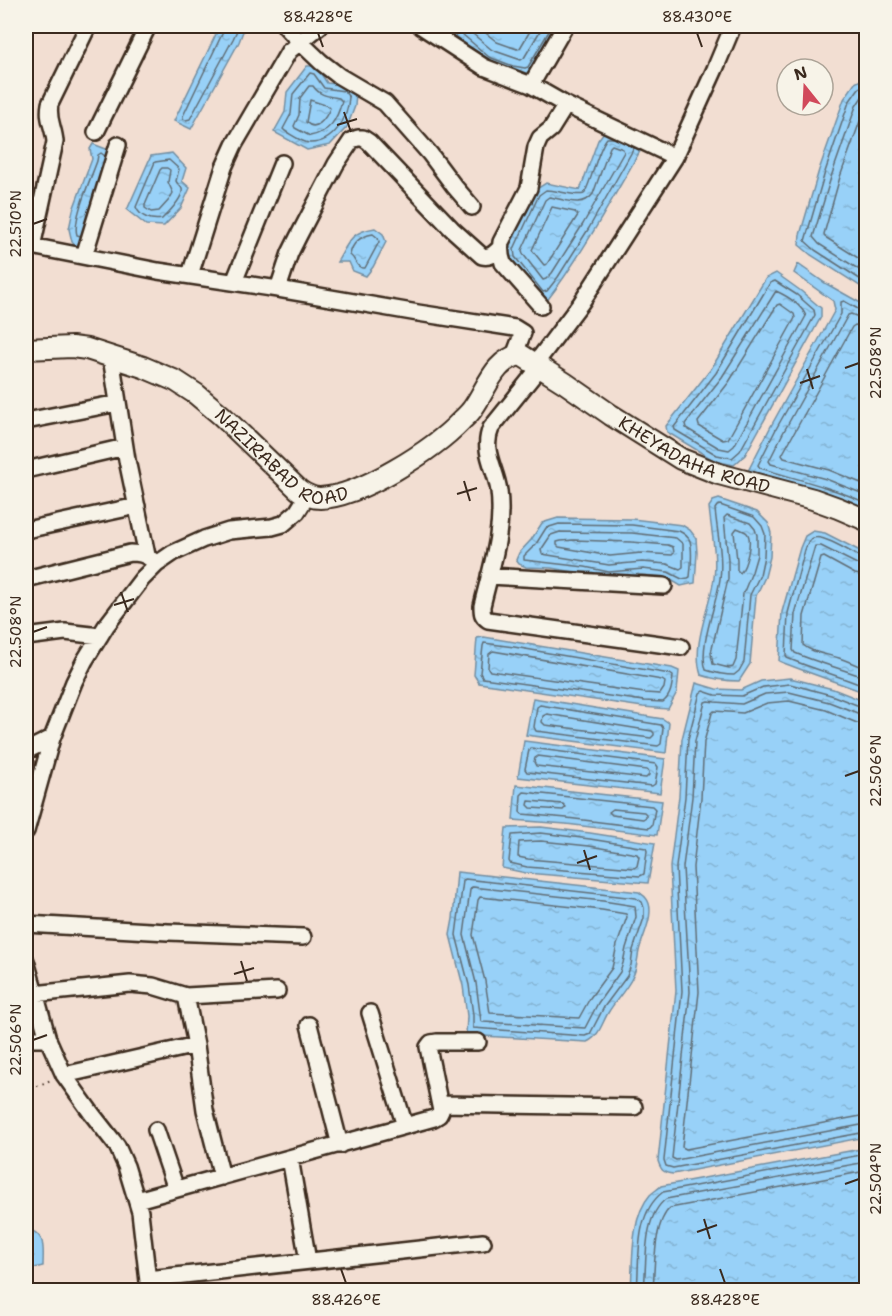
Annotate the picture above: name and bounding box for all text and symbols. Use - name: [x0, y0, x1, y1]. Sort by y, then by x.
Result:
- text: 88.428°E: [283, 7, 353, 27]
- text: 88.430°E: [662, 7, 732, 27]
- north arrow: [775, 57, 835, 117]
- text: N: [791, 61, 810, 85]
- text: 22.510°N: [6, 190, 26, 258]
- text: 22.508°N: [866, 327, 886, 399]
- street label: NAZIRABAD ROAD: [209, 403, 352, 510]
- street label: KHEYADAHA ROAD: [614, 411, 773, 499]
- text: 22.508°N: [6, 596, 26, 668]
- text: 22.506°N: [866, 735, 886, 807]
- text: 22.506°N: [6, 1004, 26, 1076]
- text: 22.504°N: [866, 1143, 886, 1215]
- text: 88.426°E: [311, 1290, 381, 1310]
- text: 88.428°E: [690, 1290, 760, 1310]

